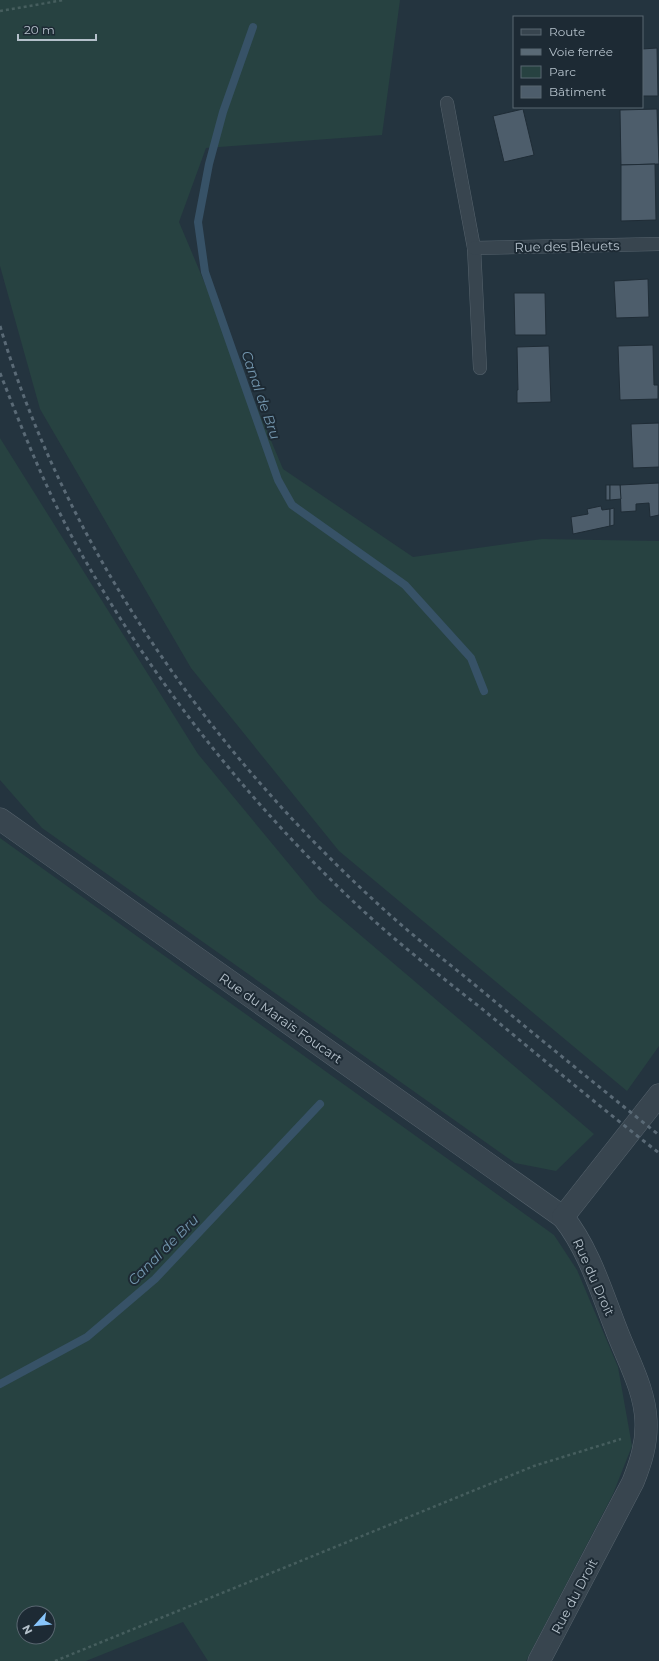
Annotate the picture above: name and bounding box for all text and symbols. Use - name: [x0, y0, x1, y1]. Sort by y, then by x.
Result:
- scale bar: [18, 16, 96, 42]
- legend: [513, 16, 643, 108]
- text: 20 m: [24, 22, 55, 37]
- text: Route: [549, 24, 585, 39]
- text: Voie ferrée: [549, 44, 613, 59]
- text: Parc: [549, 64, 576, 79]
- text: Bâtiment: [549, 84, 606, 99]
- street label: Rue des Bleuets: [514, 237, 620, 255]
- water label: Canal de Bru: [237, 348, 285, 442]
- street label: Rue du Marais Foucart: [216, 969, 346, 1067]
- water label: Canal de Bru: [124, 1211, 202, 1289]
- street label: Rue du Droit: [570, 1236, 618, 1318]
- street label: Rue du Droit: [547, 1556, 601, 1636]
- north arrow: [16, 1605, 56, 1645]
- text: N: [19, 1622, 35, 1637]

